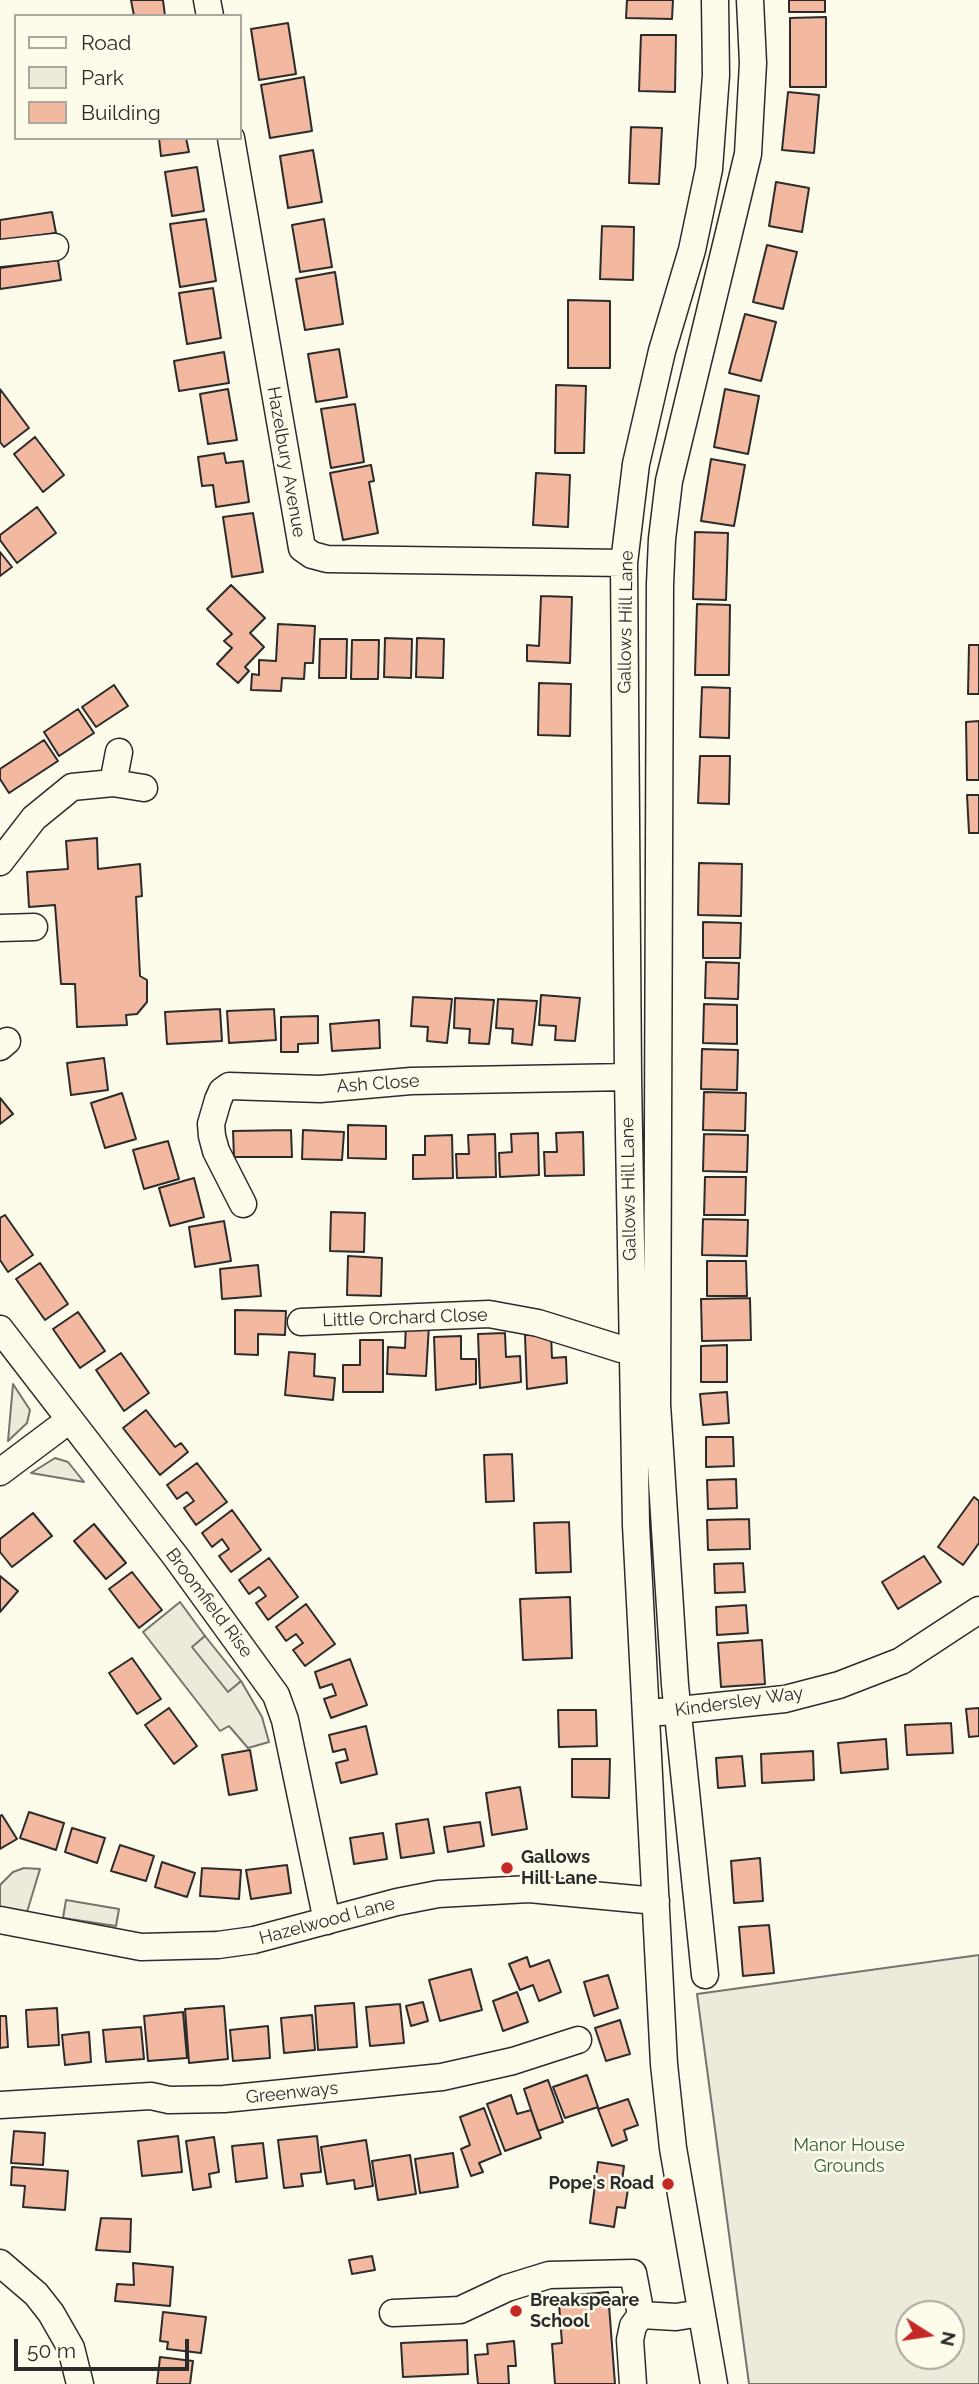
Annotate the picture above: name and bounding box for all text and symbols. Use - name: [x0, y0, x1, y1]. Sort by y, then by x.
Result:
- legend: [14, 14, 242, 140]
- text: Road: [81, 30, 131, 55]
- text: Park: [81, 65, 124, 90]
- text: Building: [81, 100, 161, 125]
- street label: Hazelbury Avenue: [262, 385, 310, 539]
- street label: Gallows Hill Lane: [614, 550, 638, 694]
- street label: Ash Close: [336, 1070, 420, 1098]
- street label: Gallows Hill Lane: [617, 1117, 641, 1261]
- street label: Little Orchard Close: [322, 1304, 488, 1332]
- street label: Broomfield Rise: [161, 1544, 257, 1662]
- street label: Kindersley Way: [673, 1682, 805, 1722]
- place label: Gallows Hill Lane: [521, 1847, 597, 1890]
- marker: Gallows Hill Lane: [499, 1860, 515, 1876]
- street label: Hazelwood Lane: [257, 1892, 397, 1950]
- street label: Greenways: [245, 2077, 339, 2109]
- park label: Manor House Grounds: [793, 2135, 905, 2178]
- place label: Pope's Road: [548, 2173, 654, 2195]
- marker: Pope's Road: [660, 2176, 676, 2192]
- place label: Breakspeare School: [530, 2290, 639, 2332]
- north arrow: [895, 2300, 965, 2370]
- marker: Breakspeare School: [508, 2303, 524, 2319]
- scale bar: [18, 2324, 192, 2368]
- text: N: [936, 2330, 961, 2348]
- text: 50 m: [27, 2338, 76, 2363]

